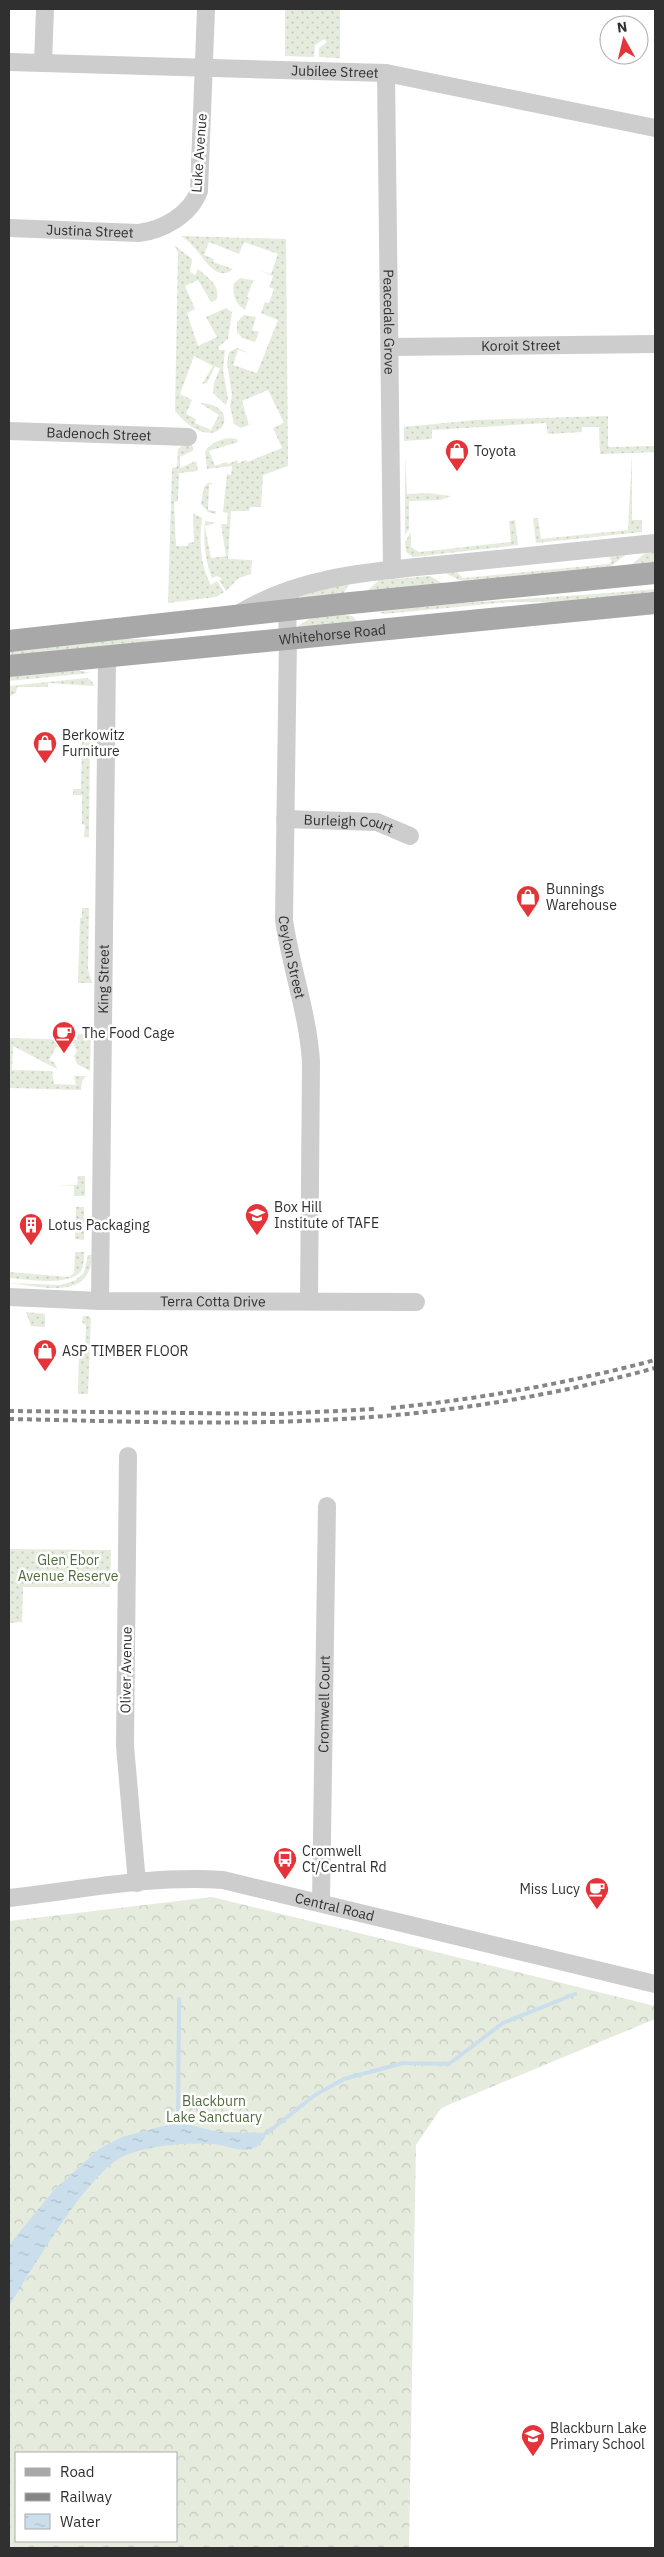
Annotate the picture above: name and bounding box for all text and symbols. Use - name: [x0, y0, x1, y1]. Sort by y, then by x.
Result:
- north arrow: [599, 15, 649, 65]
- text: N: [616, 18, 628, 37]
- street label: Jubilee Street: [291, 61, 379, 82]
- street label: Luke Avenue: [187, 112, 211, 193]
- street label: Justina Street: [46, 220, 134, 242]
- street label: Peacedale Grove: [379, 269, 399, 375]
- street label: Koroit Street: [481, 336, 561, 355]
- street label: Badenoch Street: [46, 423, 152, 445]
- shop icon: Toyota: [444, 438, 470, 472]
- place label: Toyota: [474, 442, 517, 460]
- street label: Whitehorse Road: [278, 620, 387, 649]
- place label: Berkowitz Furniture: [62, 726, 125, 760]
- shop icon: Berkowitz Furniture: [32, 730, 58, 764]
- street label: Burleigh Court: [303, 811, 396, 837]
- place label: Bunnings Warehouse: [546, 880, 617, 914]
- shop icon: Bunnings Warehouse: [515, 884, 541, 918]
- street label: Ceylon Street: [275, 915, 310, 1001]
- street label: King Street: [94, 944, 113, 1014]
- cafe icon: The Food Cage: [51, 1020, 77, 1054]
- place label: The Food Cage: [82, 1024, 175, 1042]
- place label: Box Hill Institute of TAFE: [274, 1198, 379, 1232]
- school or university icon: Box Hill Institute of TAFE: [244, 1202, 270, 1236]
- building icon: Lotus Packaging: [18, 1212, 44, 1246]
- place label: Lotus Packaging: [48, 1216, 150, 1234]
- street label: Terra Cotta Drive: [160, 1292, 266, 1311]
- shop icon: ASP TIMBER FLOOR: [32, 1338, 58, 1372]
- place label: ASP TIMBER FLOOR: [62, 1342, 189, 1360]
- park label: Glen Ebor Avenue Reserve: [18, 1551, 119, 1585]
- street label: Oliver Avenue: [116, 1626, 136, 1714]
- street label: Cromwell Court: [314, 1655, 334, 1753]
- place label: Cromwell Ct/Central Rd: [302, 1842, 387, 1876]
- bus stop icon: Cromwell Ct/Central Rd: [272, 1846, 298, 1880]
- cafe icon: Miss Lucy: [584, 1876, 610, 1910]
- place label: Miss Lucy: [519, 1880, 580, 1898]
- street label: Central Road: [293, 1889, 376, 1925]
- park label: Blackburn Lake Sanctuary: [166, 2092, 262, 2126]
- place label: Blackburn Lake Primary School: [550, 2419, 647, 2453]
- school or university icon: Blackburn Lake Primary School: [520, 2423, 546, 2457]
- legend: [15, 2452, 178, 2542]
- text: Road: [60, 2462, 95, 2481]
- text: Railway: [60, 2487, 113, 2506]
- text: Water: [60, 2512, 101, 2531]

